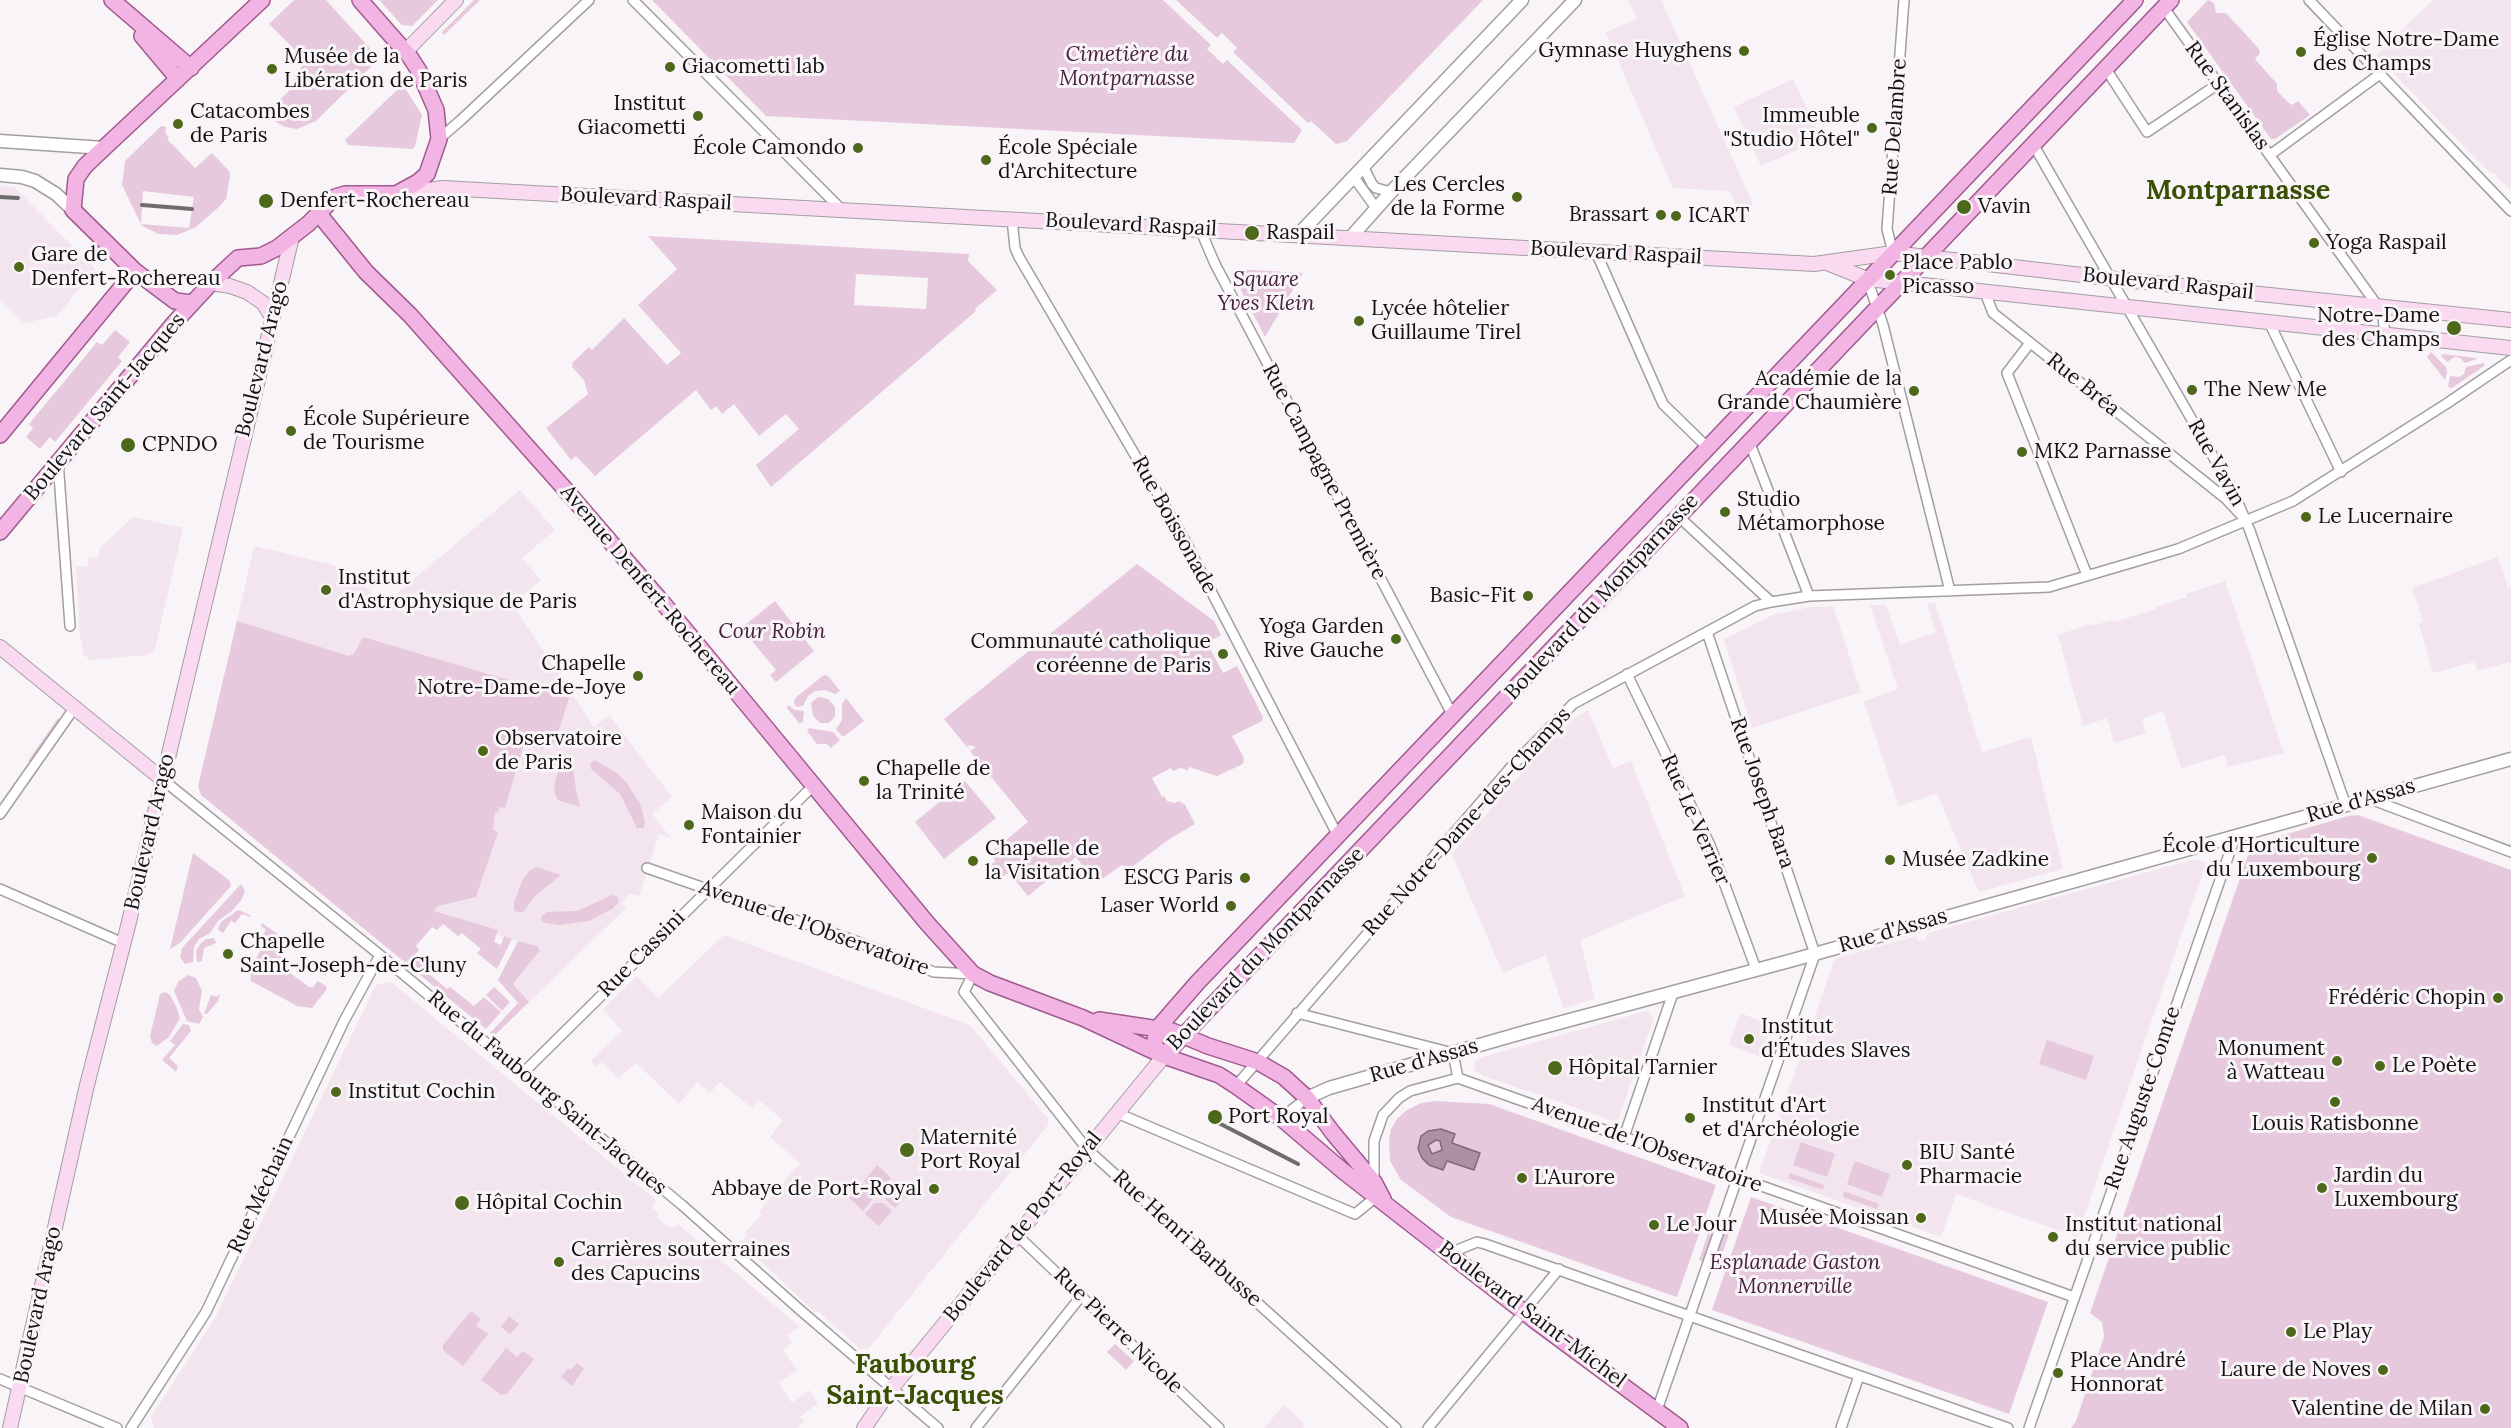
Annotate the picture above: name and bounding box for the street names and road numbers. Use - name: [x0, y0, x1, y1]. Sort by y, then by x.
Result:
- street label: Rue Stanislas: [2179, 37, 2275, 155]
- street label: Rue Delambre: [1878, 58, 1912, 196]
- street label: Boulevard Raspail: [560, 182, 732, 216]
- street label: Boulevard Raspail: [1045, 208, 1217, 242]
- street label: Boulevard Raspail: [1530, 236, 1702, 270]
- street label: Boulevard Raspail: [2081, 262, 2255, 306]
- street label: Boulevard Arago: [230, 278, 294, 440]
- street label: Boulevard Saint-Jacques: [19, 308, 191, 506]
- street label: Rue Bréa: [2041, 348, 2125, 422]
- street label: Rue Campagne Première: [1256, 360, 1392, 584]
- street label: Rue Vavin: [2182, 415, 2250, 511]
- street label: Rue Boissonade: [1126, 452, 1222, 598]
- street label: Avenue Denfert-Rochereau: [555, 480, 745, 700]
- street label: Boulevard du Montparnasse: [1500, 489, 1704, 705]
- street label: Rue Notre-Dame-des-Champs: [1358, 702, 1576, 942]
- street label: Rue Joseph Bara: [1724, 714, 1800, 872]
- street label: Boulevard Arago: [120, 751, 180, 913]
- street label: Rue Le Verrier: [1655, 751, 1735, 889]
- street label: Rue d'Assas: [2304, 773, 2418, 829]
- street label: Boulevard du Montparnasse: [1162, 842, 1370, 1056]
- street label: Avenue de l'Observatoire: [695, 875, 933, 981]
- street label: Rue d'Assas: [1836, 903, 1950, 959]
- street label: Rue Cassini: [593, 905, 691, 1003]
- street label: Rue du Faubourg Saint-Jacques: [422, 985, 672, 1201]
- street label: Rue Auguste Comte: [2100, 1003, 2186, 1193]
- street label: Rue d'Assas: [1367, 1033, 1481, 1089]
- street label: Avenue de l'Observatoire: [1528, 1092, 1766, 1198]
- street label: Boulevard de Port-Royal: [938, 1127, 1108, 1327]
- street label: Rue Méchain: [223, 1132, 299, 1258]
- street label: Rue Henri Barbusse: [1107, 1166, 1267, 1312]
- street label: Boulevard Arago: [9, 1224, 67, 1386]
- street label: Boulevard Saint-Michel: [1433, 1236, 1631, 1394]
- street label: Rue Pierre Nicole: [1048, 1263, 1188, 1399]

